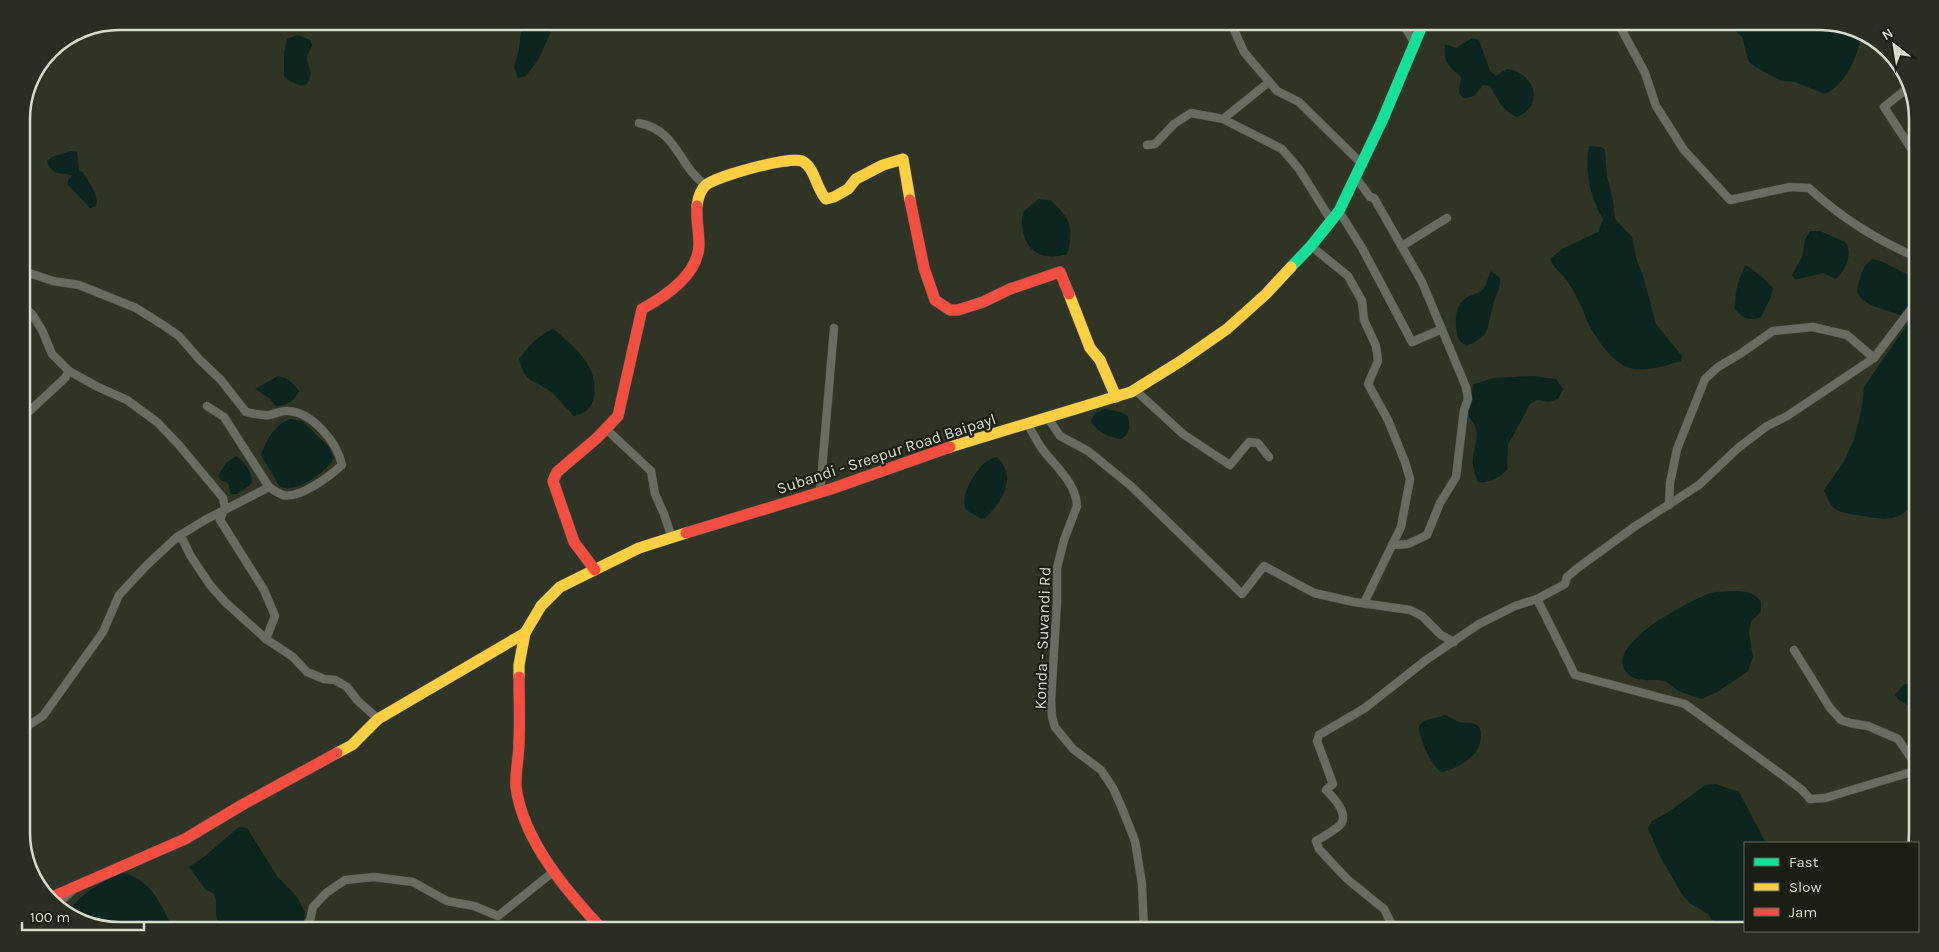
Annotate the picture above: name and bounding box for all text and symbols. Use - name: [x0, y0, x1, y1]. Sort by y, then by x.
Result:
- north arrow: [1869, 20, 1919, 70]
- text: N: [1879, 24, 1896, 44]
- street label: Subandi - Sreepur Road Baipayl: [774, 409, 998, 498]
- street label: Konda - Suvandi Rd: [1031, 566, 1054, 710]
- legend: [1744, 842, 1919, 932]
- text: Fast: [1789, 853, 1819, 871]
- text: Slow: [1789, 878, 1821, 896]
- scale bar: [22, 900, 145, 932]
- text: Jam: [1789, 903, 1817, 921]
- text: 100 m: [30, 908, 70, 926]

